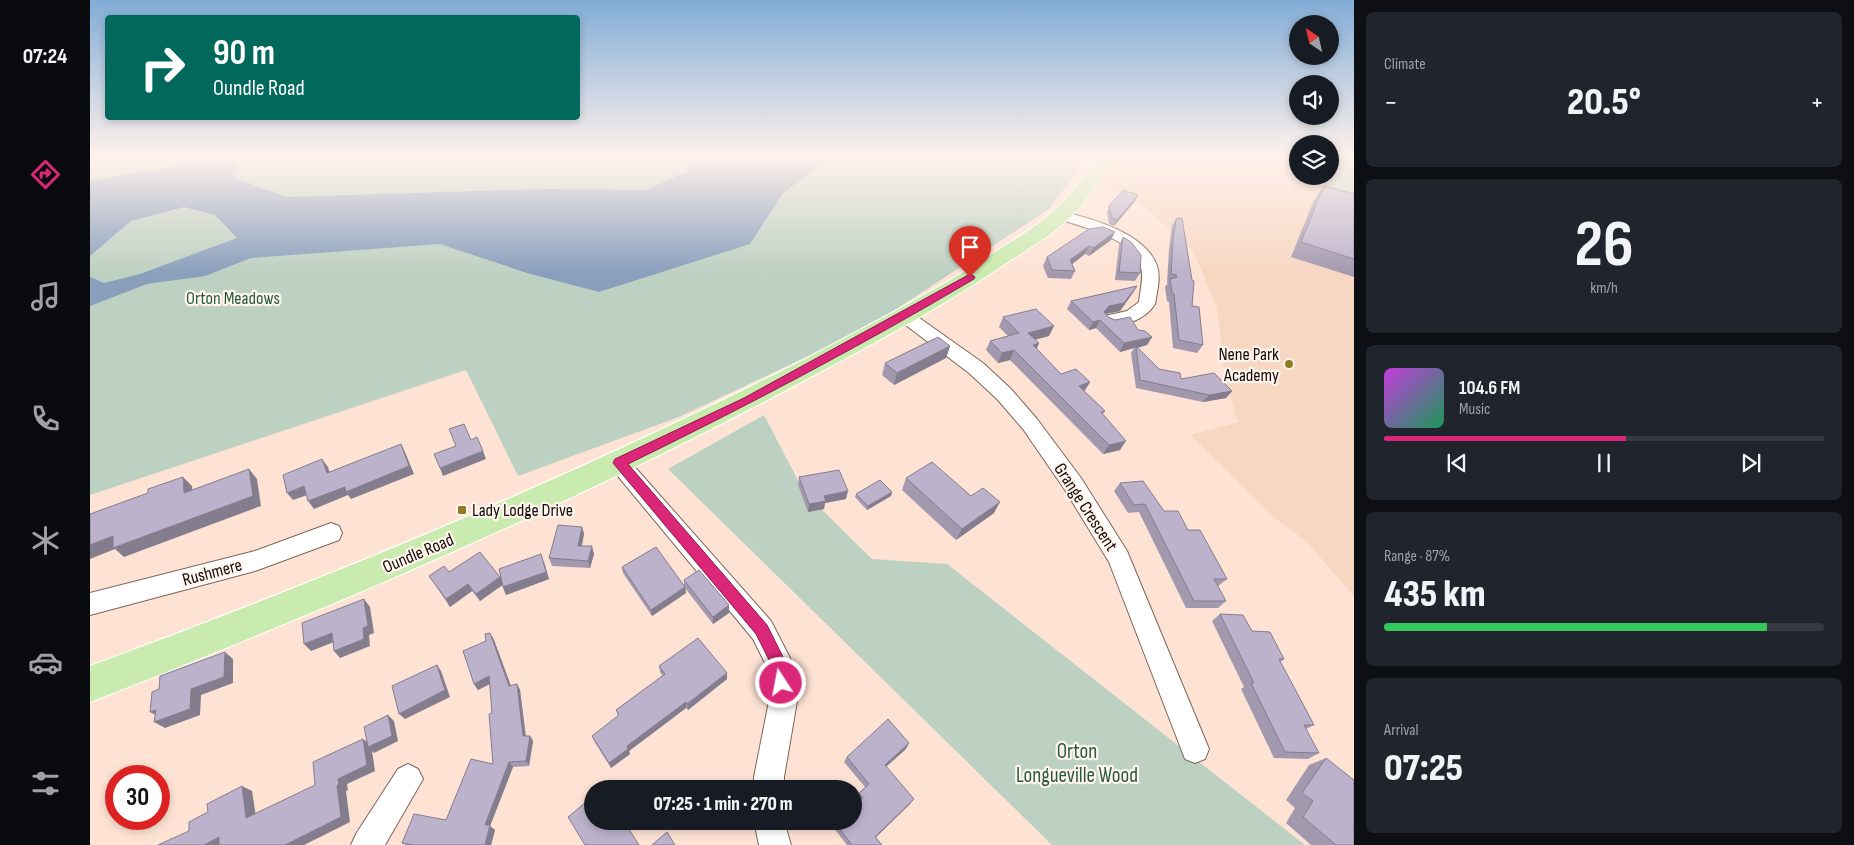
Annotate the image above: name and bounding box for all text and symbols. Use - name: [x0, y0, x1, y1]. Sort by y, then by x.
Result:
- north arrow: [1289, 15, 1339, 65]
- map controls: [1289, 15, 1339, 185]
- text: 90 m: [213, 32, 275, 75]
- icon: right: [130, 35, 195, 100]
- text: 07:24: [23, 43, 67, 70]
- text: Climate: [1384, 55, 1426, 74]
- text: Oundle Road: [213, 75, 305, 102]
- button: sound: [1289, 75, 1339, 125]
- text: 20.5°: [1567, 80, 1641, 125]
- text: −: [1384, 86, 1398, 119]
- text: +: [1810, 86, 1824, 119]
- button: layers: [1289, 135, 1339, 185]
- icon: directions: [28, 157, 63, 192]
- text: 26: [1574, 207, 1634, 285]
- pin: [949, 226, 991, 277]
- icon: arrive: [956, 233, 984, 261]
- icon: music: [28, 279, 63, 314]
- text: km/h: [1590, 279, 1618, 298]
- park label: Orton Meadows: [186, 288, 280, 309]
- place label: Nene Park Academy: [1218, 344, 1279, 386]
- marker: Nene Park Academy: [1283, 358, 1295, 370]
- text: 104.6 FM: [1459, 377, 1520, 400]
- text: Music: [1459, 400, 1490, 419]
- icon: phone: [28, 401, 63, 436]
- icon: previous: [1443, 449, 1471, 477]
- icon: pause: [1590, 449, 1618, 477]
- icon: next: [1737, 449, 1765, 477]
- street label: Grange Crescent: [1049, 459, 1122, 556]
- place label: Lady Lodge Drive: [472, 500, 573, 521]
- marker: Lady Lodge Drive: [456, 504, 468, 516]
- icon: climate: [28, 523, 63, 558]
- street label: Oundle Road: [380, 529, 457, 578]
- text: Range · 87%: [1384, 547, 1450, 566]
- street label: Rushmere: [180, 554, 244, 591]
- text: 435 km: [1384, 572, 1486, 617]
- icon: car: [28, 645, 63, 680]
- position arrow: [754, 656, 806, 708]
- text: Arrival: [1384, 721, 1418, 740]
- park label: Orton Longueville Wood: [1016, 739, 1138, 788]
- text: 07:25: [1384, 746, 1463, 791]
- speed limit sign: 30: [105, 765, 170, 830]
- icon: filters: [28, 766, 63, 801]
- text: 07:25 · 1 min · 270 m: [653, 793, 793, 816]

